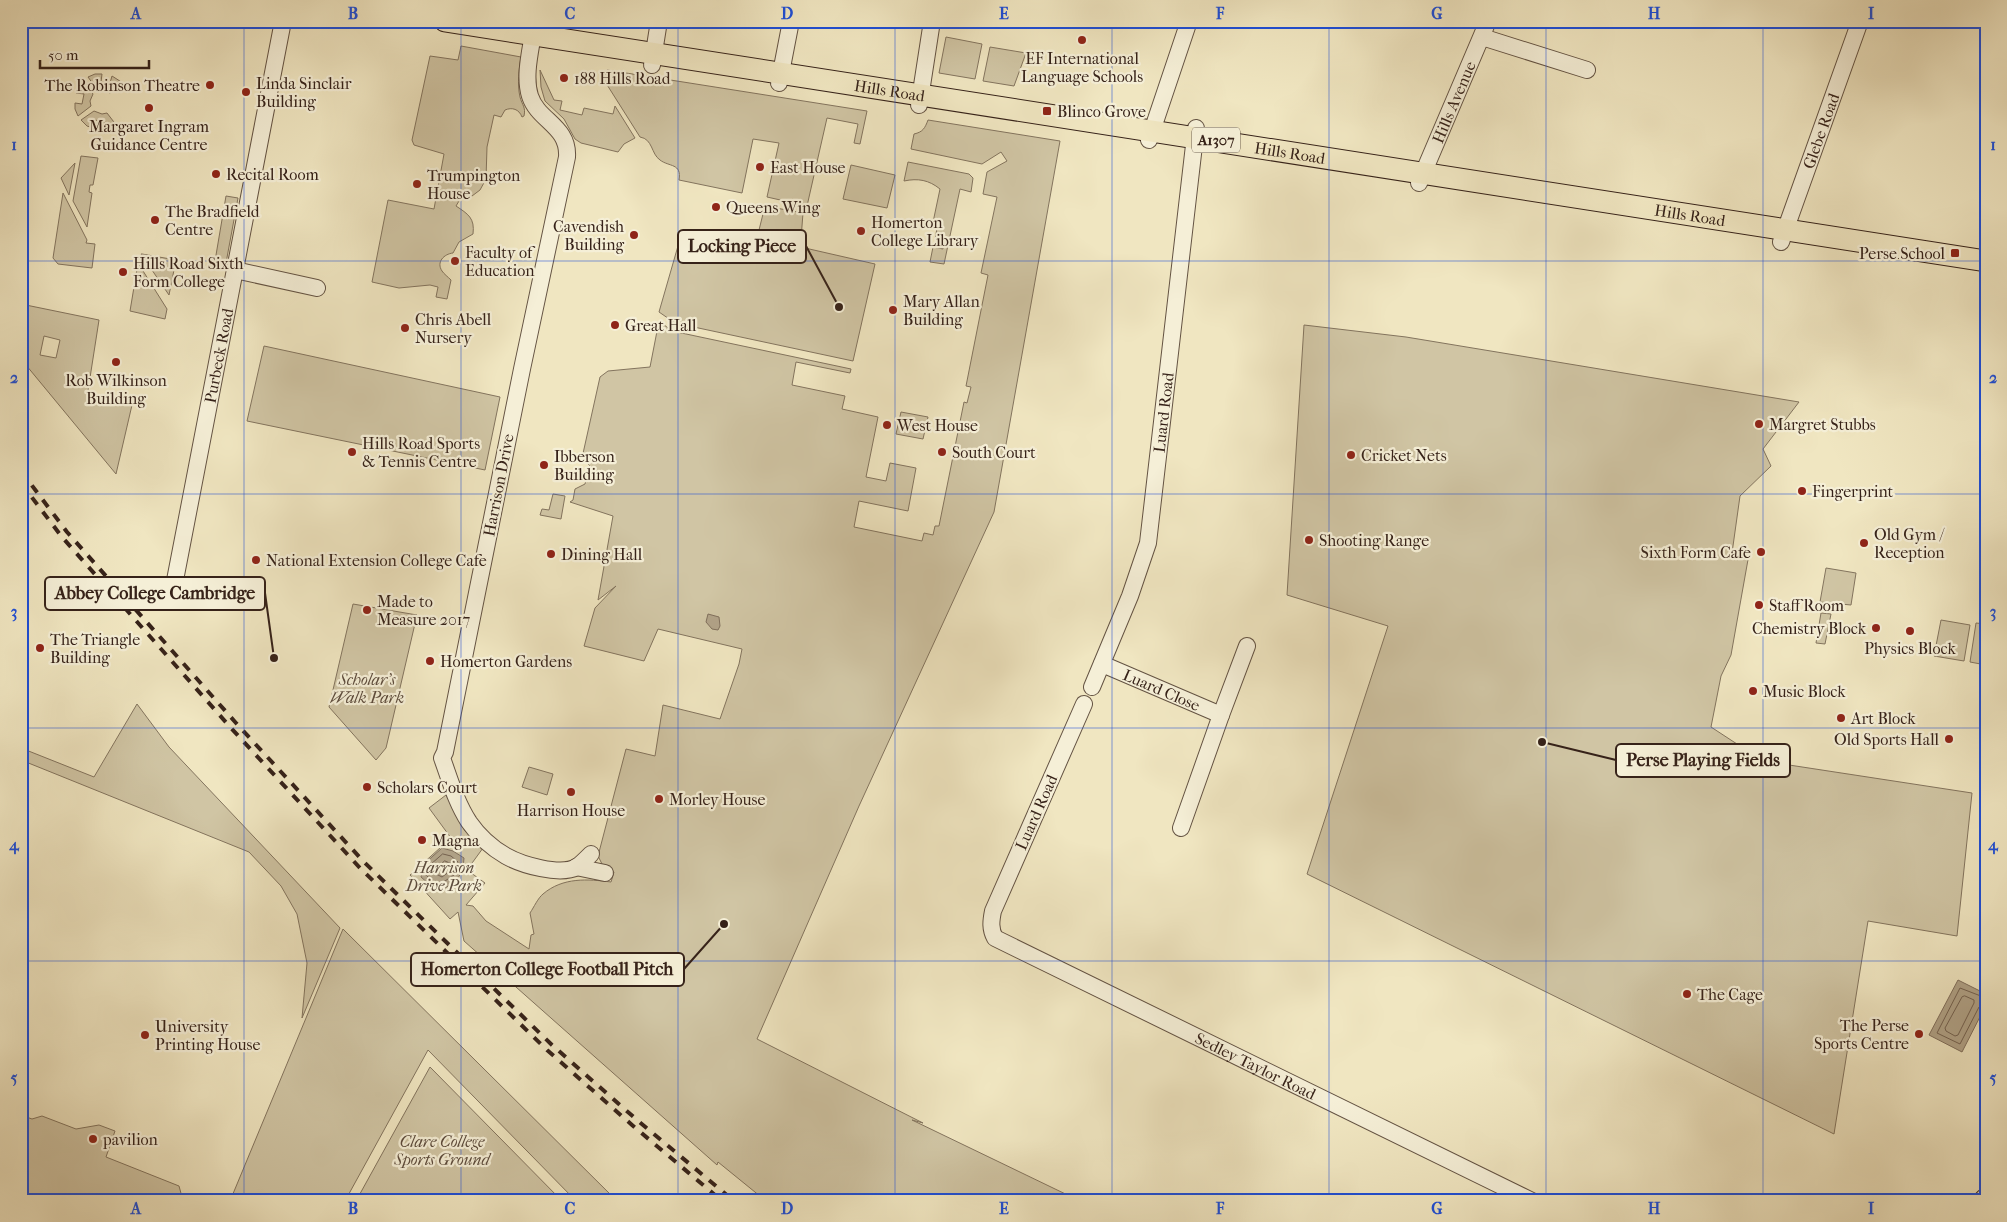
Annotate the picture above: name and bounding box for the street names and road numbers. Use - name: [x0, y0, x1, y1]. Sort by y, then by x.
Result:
- street label: Hills Avenue: [1428, 58, 1480, 146]
- street label: Hills Road: [853, 76, 927, 106]
- street label: Glebe Road: [1799, 90, 1844, 171]
- road number: A1307: [1192, 128, 1240, 152]
- street label: Hills Road: [1253, 138, 1327, 168]
- street label: Hills Road: [1653, 201, 1727, 230]
- street label: Purbeck Road: [200, 306, 237, 405]
- street label: Luard Road: [1150, 371, 1178, 454]
- street label: Harrison Drive: [479, 432, 518, 538]
- street label: Luard Close: [1120, 665, 1203, 715]
- street label: Luard Road: [1011, 771, 1062, 853]
- street label: Sedley Taylor Road: [1192, 1028, 1319, 1104]

